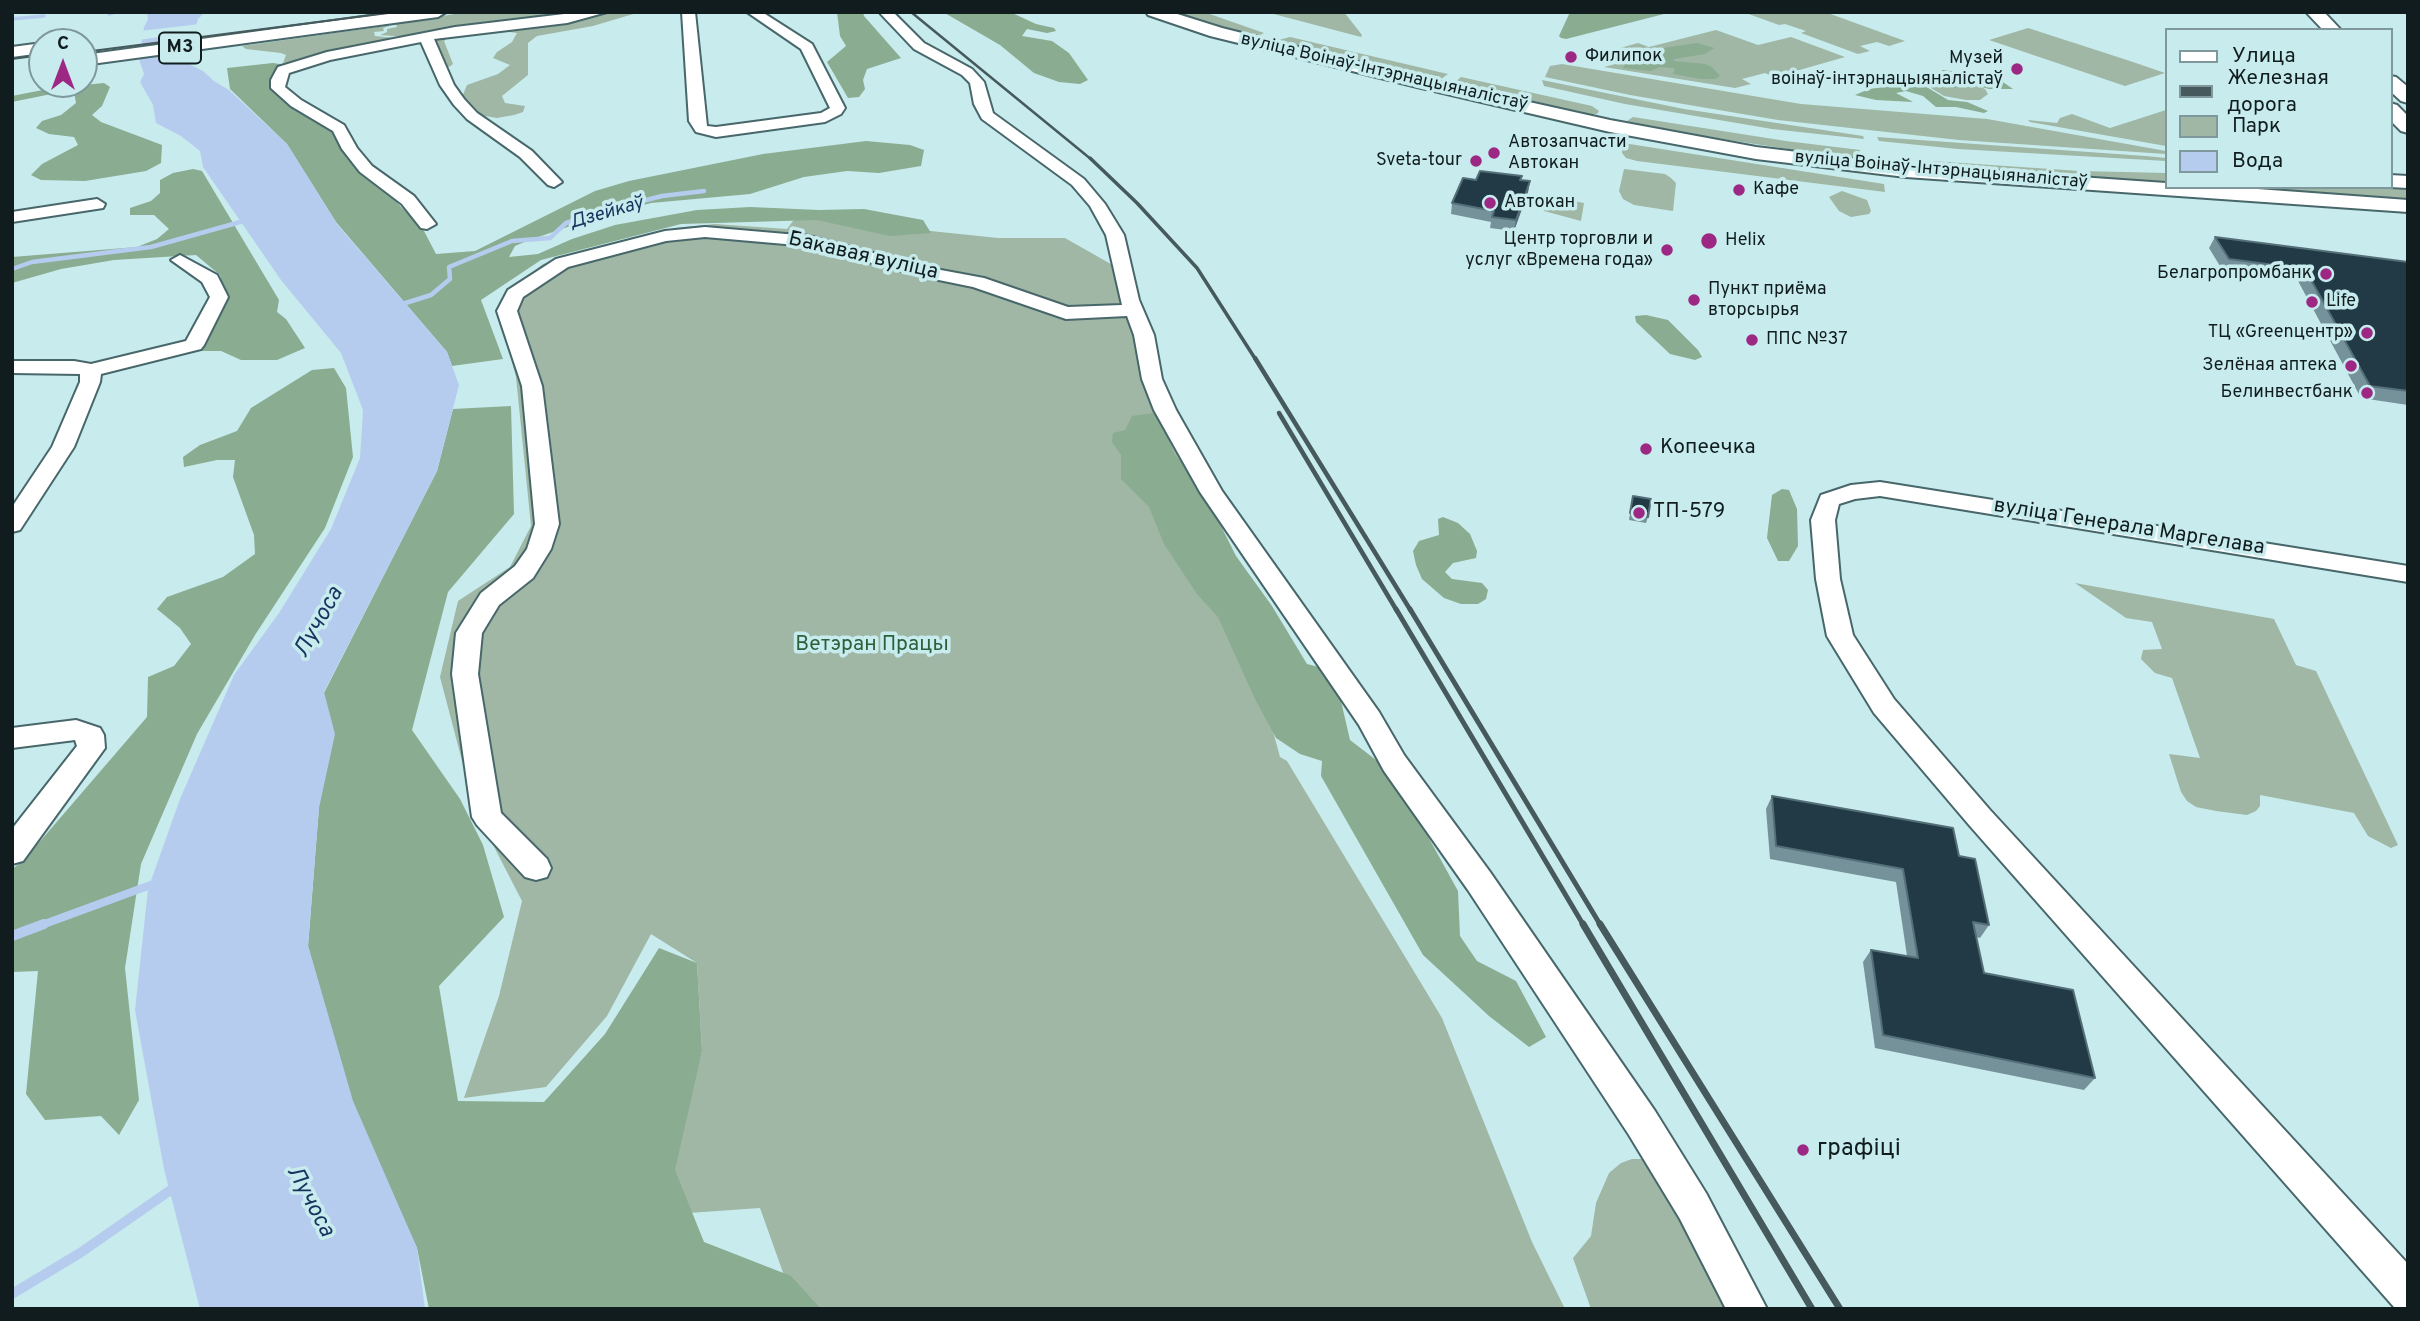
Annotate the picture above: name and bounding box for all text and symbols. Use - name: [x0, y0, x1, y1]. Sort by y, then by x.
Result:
- north arrow: [28, 28, 98, 98]
- legend: [2164, 28, 2392, 189]
- street label: вуліца Воінаў-Інтэрнацыяналістаў: [1238, 29, 1530, 117]
- text: С: [57, 32, 69, 56]
- road number: М3: [159, 32, 201, 64]
- text: Улица: [2232, 43, 2296, 70]
- place label: Филипок: [1585, 46, 1663, 68]
- place label: Музей воінаў-інтэрнацыяналістаў: [1771, 48, 2003, 90]
- marker: Филипок: [1563, 49, 1579, 65]
- marker: Музей воінаў-інтэрнацыяналістаў: [2009, 61, 2025, 77]
- text: Железная дорога: [2227, 65, 2329, 119]
- text: Парк: [2232, 113, 2281, 140]
- place label: Автозапчасти Автокан: [1508, 132, 1627, 174]
- marker: Автозапчасти Автокан: [1486, 145, 1502, 161]
- street label: вуліца Воінаў-Інтэрнацыяналістаў: [1794, 147, 2088, 195]
- text: Вода: [2232, 148, 2283, 175]
- place label: Sveta-tour: [1376, 150, 1462, 172]
- marker: Sveta-tour: [1468, 153, 1484, 169]
- place label: Кафе: [1753, 179, 1799, 201]
- marker: Кафе: [1731, 182, 1747, 198]
- place label: Автокан: [1504, 192, 1575, 214]
- water label: Дзейкаў: [568, 193, 646, 235]
- marker: Автокан: [1482, 195, 1498, 211]
- street label: Бакавая вуліца: [786, 228, 940, 286]
- place label: Центр торговли и услуг «Времена года»: [1465, 229, 1653, 272]
- place label: Helix: [1725, 230, 1766, 252]
- marker: Helix: [1699, 231, 1719, 251]
- marker: Центр торговли и услуг «Времена года»: [1659, 242, 1675, 258]
- place label: Белагропромбанк: [2157, 263, 2312, 285]
- marker: Белагропромбанк: [2318, 266, 2334, 282]
- place label: Пункт приёма вторсырья: [1708, 279, 1826, 322]
- place label: Life: [2326, 291, 2356, 313]
- marker: Пункт приёма вторсырья: [1686, 292, 1702, 308]
- marker: Life: [2304, 294, 2320, 310]
- place label: ТЦ «Greenцентр»: [2208, 322, 2353, 344]
- marker: ТЦ «Greenцентр»: [2359, 325, 2375, 341]
- place label: ППС №37: [1766, 329, 1848, 351]
- marker: ППС №37: [1744, 332, 1760, 348]
- place label: Зелёная аптека: [2202, 355, 2337, 377]
- marker: Зелёная аптека: [2343, 358, 2359, 374]
- place label: Белинвестбанк: [2220, 382, 2353, 404]
- marker: Белинвестбанк: [2359, 385, 2375, 401]
- place label: Копеечка: [1660, 436, 1756, 462]
- marker: Копеечка: [1638, 441, 1654, 457]
- street label: вуліца Генерала Маргелава: [1992, 494, 2266, 562]
- place label: ТП-579: [1653, 500, 1725, 526]
- marker: ТП-579: [1631, 505, 1647, 521]
- water label: Лучоса: [289, 583, 351, 663]
- park label: Ветэран Працы: [795, 633, 949, 659]
- place label: графіці: [1817, 1136, 1901, 1164]
- marker: графіці: [1795, 1142, 1811, 1158]
- water label: Лучоса: [279, 1162, 339, 1242]

